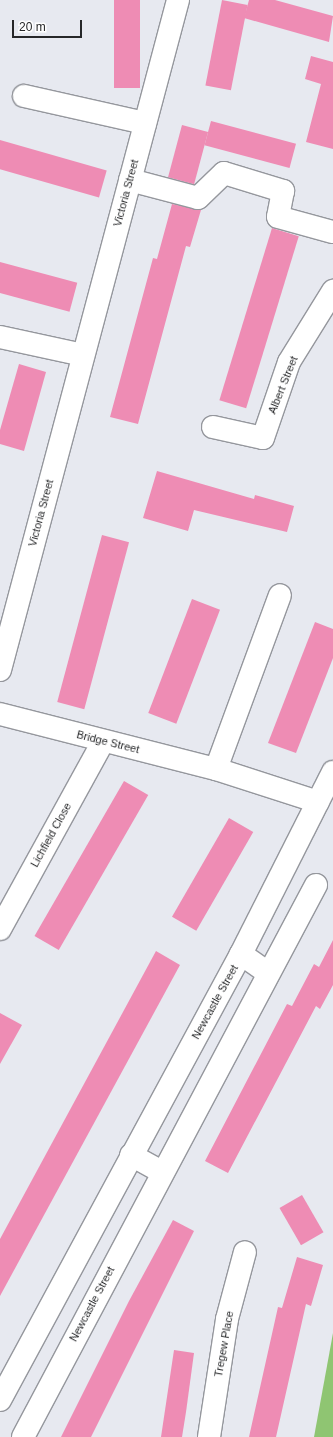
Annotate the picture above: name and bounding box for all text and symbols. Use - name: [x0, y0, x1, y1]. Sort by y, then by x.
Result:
- scale bar: [14, 12, 84, 38]
- text: 20 m: [19, 20, 46, 34]
- street label: Victoria Street: [111, 158, 141, 228]
- street label: Albert Street: [265, 354, 301, 416]
- street label: Victoria Street: [26, 478, 56, 548]
- street label: Bridge Street: [75, 728, 141, 756]
- street label: Lichfield Close: [28, 801, 74, 869]
- street label: Newcastle Street: [189, 962, 241, 1042]
- street label: Newcastle Street: [67, 1264, 117, 1344]
- street label: Tregew Place: [212, 1310, 236, 1378]

